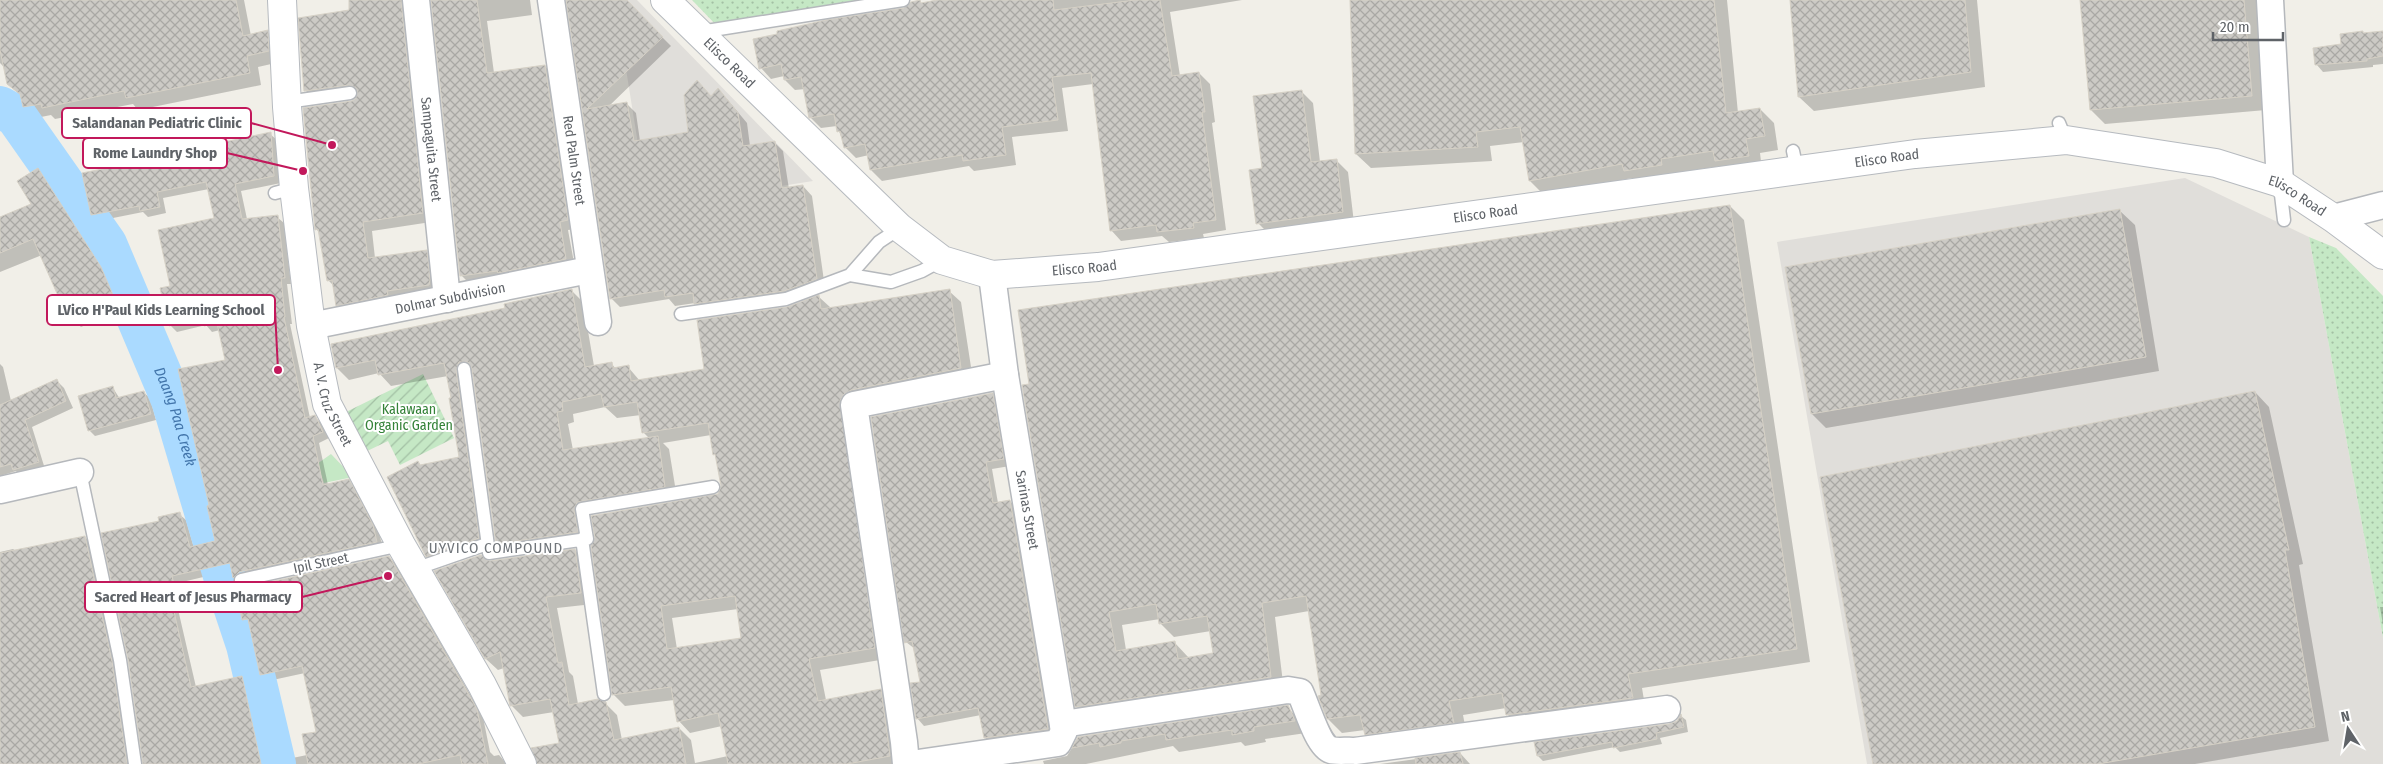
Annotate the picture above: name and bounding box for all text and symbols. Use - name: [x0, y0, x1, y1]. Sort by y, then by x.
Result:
- scale bar: [2213, 10, 2283, 42]
- text: 20 m: [2220, 18, 2250, 36]
- street label: Elisco Road: [700, 34, 759, 91]
- street label: Sampaguita Street: [418, 96, 445, 203]
- callout: Salandanan Pediatric Clinic: [62, 108, 251, 138]
- text: Salandanan Pediatric Clinic: [72, 114, 242, 132]
- street label: Red Palm Street: [559, 114, 589, 207]
- callout: Rome Laundry Shop: [83, 138, 227, 168]
- text: Rome Laundry Shop: [93, 144, 217, 162]
- street label: Elisco Road: [1853, 145, 1920, 171]
- street label: Elisco Road: [2266, 171, 2329, 220]
- street label: Elisco Road: [1452, 201, 1519, 226]
- street label: Elisco Road: [1051, 256, 1118, 279]
- street label: Dolmar Subdivision: [394, 279, 507, 317]
- callout: LVico H'Paul Kids Learning School: [47, 295, 275, 325]
- text: LVico H'Paul Kids Learning School: [57, 301, 266, 319]
- street label: A. V. Cruz Street: [310, 361, 356, 449]
- water label: Daang Paa Creek: [150, 364, 200, 469]
- park label: Kalawaan Organic Garden: [365, 401, 453, 434]
- street label: Sarinas Street: [1012, 469, 1042, 551]
- district label: UYVICO COMPOUND: [429, 539, 563, 557]
- street label: Ipil Street: [292, 549, 351, 577]
- callout: Sacred Heart of Jesus Pharmacy: [85, 582, 302, 612]
- text: Sacred Heart of Jesus Pharmacy: [95, 588, 292, 606]
- north arrow: [2323, 704, 2373, 754]
- text: N: [2340, 708, 2351, 726]

